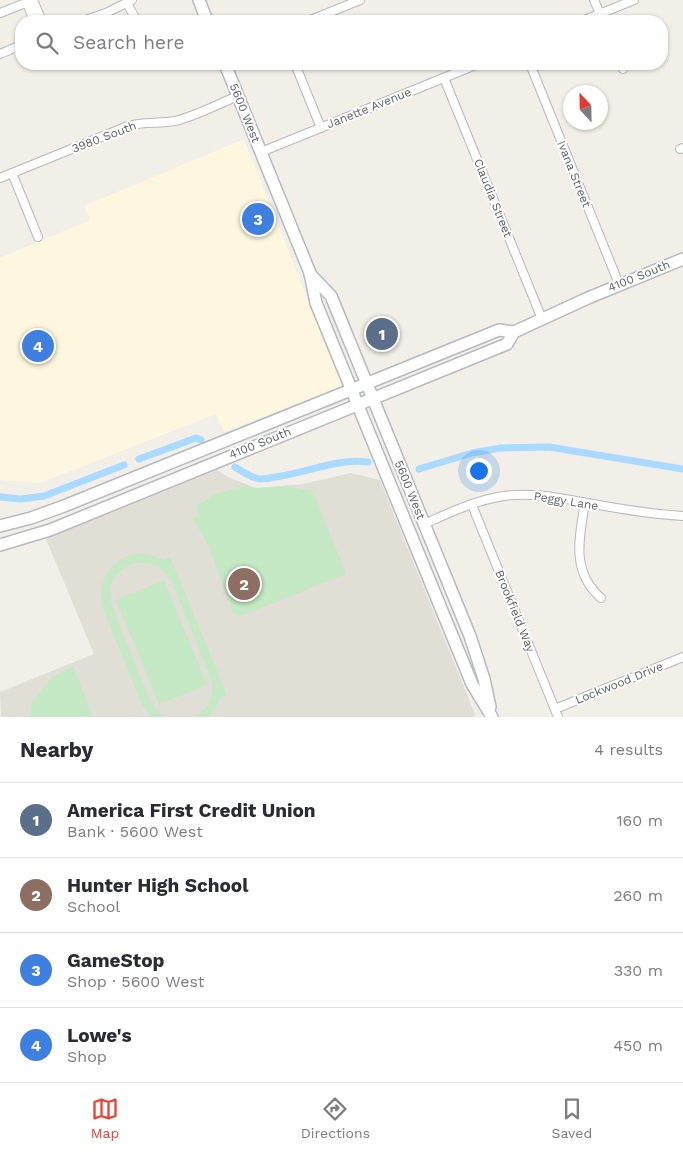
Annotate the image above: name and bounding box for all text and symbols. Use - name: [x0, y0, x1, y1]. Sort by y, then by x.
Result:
- search box: [15, 15, 668, 70]
- icon: search: [33, 29, 61, 57]
- text: Search here: [73, 31, 184, 54]
- street label: 5600 West: [227, 81, 263, 145]
- street label: Janette Avenue: [325, 85, 413, 131]
- north arrow: [563, 85, 608, 130]
- street label: 3980 South: [70, 118, 138, 156]
- street label: Ivana Street: [554, 139, 594, 209]
- street label: Claudia Street: [471, 157, 515, 239]
- pin: 3: [242, 200, 274, 238]
- street label: 4100 South: [606, 257, 672, 295]
- pin: 1: [366, 315, 398, 353]
- pin: 4: [22, 327, 54, 365]
- street label: 4100 South: [227, 424, 293, 462]
- street label: 5600 West: [392, 458, 428, 522]
- your location: [466, 458, 492, 484]
- street label: Peggy Lane: [533, 489, 599, 513]
- pin: 2: [228, 565, 260, 603]
- street label: Brookfield Way: [492, 568, 538, 655]
- street label: Lockwood Drive: [573, 659, 665, 707]
- text: Nearby: [20, 737, 93, 762]
- text: 4 results: [594, 740, 663, 759]
- text: America First Credit Union: [67, 799, 316, 822]
- text: 1: [33, 811, 39, 830]
- text: 160 m: [616, 811, 663, 830]
- text: Bank · 5600 West: [67, 822, 203, 841]
- text: Hunter High School: [67, 874, 248, 897]
- text: 2: [31, 886, 41, 905]
- text: 260 m: [613, 886, 663, 905]
- text: School: [67, 897, 120, 916]
- text: GameStop: [67, 949, 164, 972]
- text: 3: [31, 961, 41, 980]
- text: 330 m: [614, 961, 663, 980]
- text: Shop · 5600 West: [67, 972, 205, 991]
- text: Lowe's: [67, 1024, 132, 1047]
- text: 4: [31, 1036, 41, 1055]
- text: 450 m: [613, 1036, 663, 1055]
- text: Shop: [67, 1047, 107, 1066]
- tab: Map: [91, 1095, 119, 1141]
- tab: Directions: [301, 1095, 370, 1141]
- tab: Saved: [552, 1095, 592, 1141]

